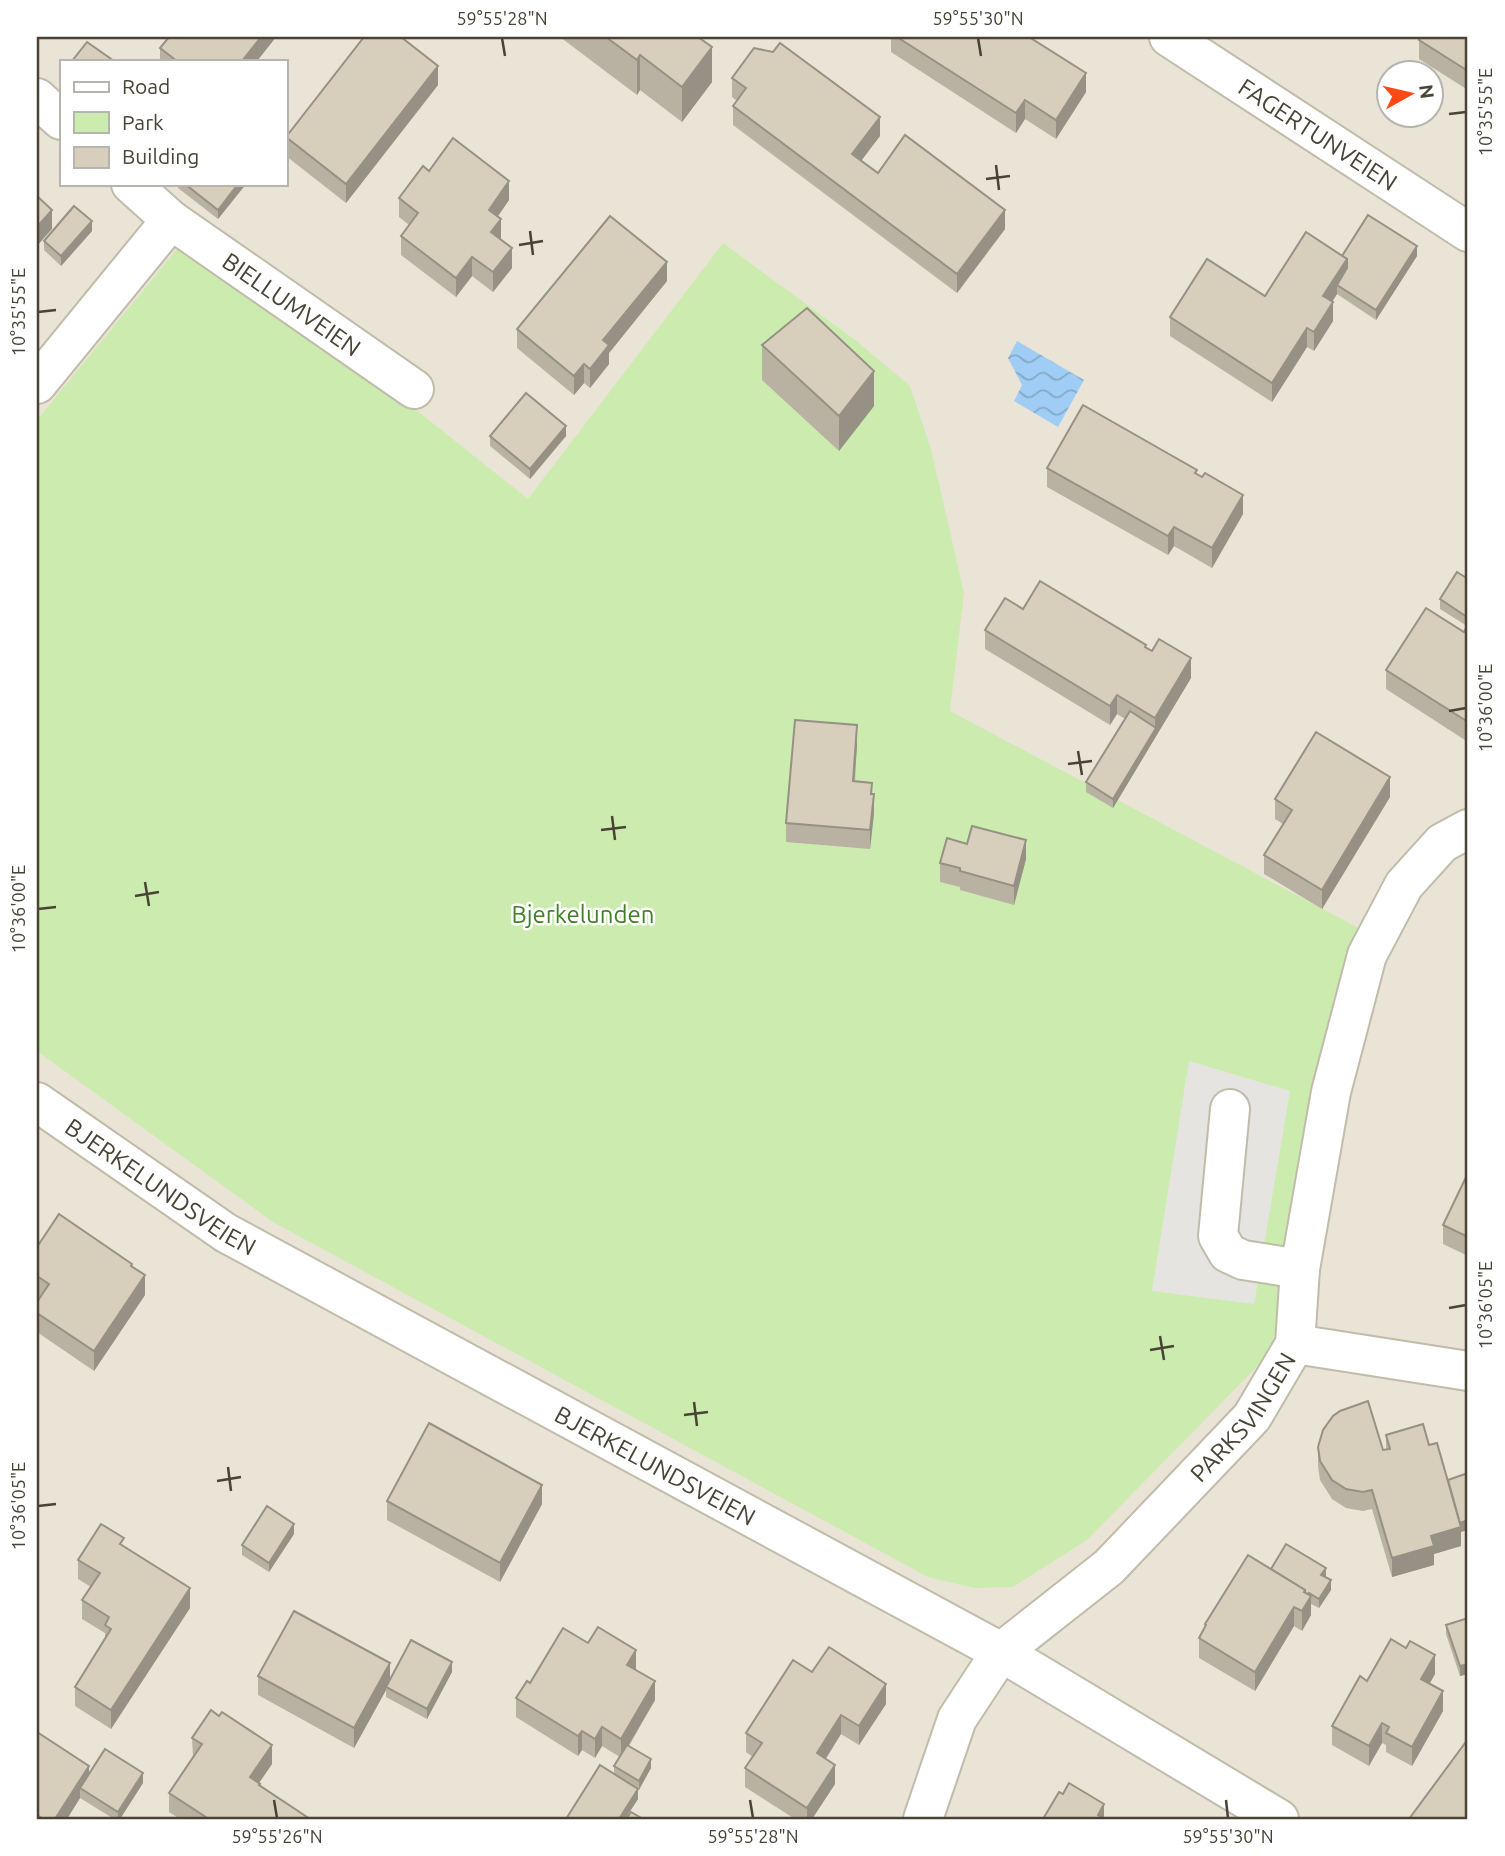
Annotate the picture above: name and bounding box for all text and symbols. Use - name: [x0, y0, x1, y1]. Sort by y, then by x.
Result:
- text: 59°55'28"N: [456, 8, 548, 28]
- text: 59°55'30"N: [932, 8, 1024, 28]
- legend: [60, 60, 287, 186]
- north arrow: [1376, 60, 1446, 130]
- text: 10°35'55"E: [1475, 68, 1495, 156]
- street label: FAGERTUNVEIEN: [1234, 73, 1402, 196]
- text: Road: [122, 74, 170, 98]
- text: N: [1415, 83, 1439, 100]
- text: Park: [122, 110, 164, 134]
- text: Building: [122, 144, 199, 168]
- street label: BIELLUMVEIEN: [218, 247, 366, 361]
- text: 10°35'55"E: [8, 268, 28, 356]
- text: 10°36'00"E: [1475, 664, 1495, 752]
- text: 10°36'00"E: [8, 865, 28, 953]
- park label: Bjerkelunden: [511, 901, 655, 928]
- street label: BJERKELUNDSVEIEN: [60, 1112, 261, 1260]
- text: 10°36'05"E: [1475, 1261, 1495, 1349]
- street label: PARKSVINGEN: [1185, 1348, 1301, 1487]
- street label: BJERKELUNDSVEIEN: [550, 1400, 760, 1530]
- text: 10°36'05"E: [8, 1462, 28, 1550]
- text: 59°55'26"N: [231, 1826, 323, 1846]
- text: 59°55'28"N: [707, 1826, 799, 1846]
- text: 59°55'30"N: [1182, 1826, 1274, 1846]

